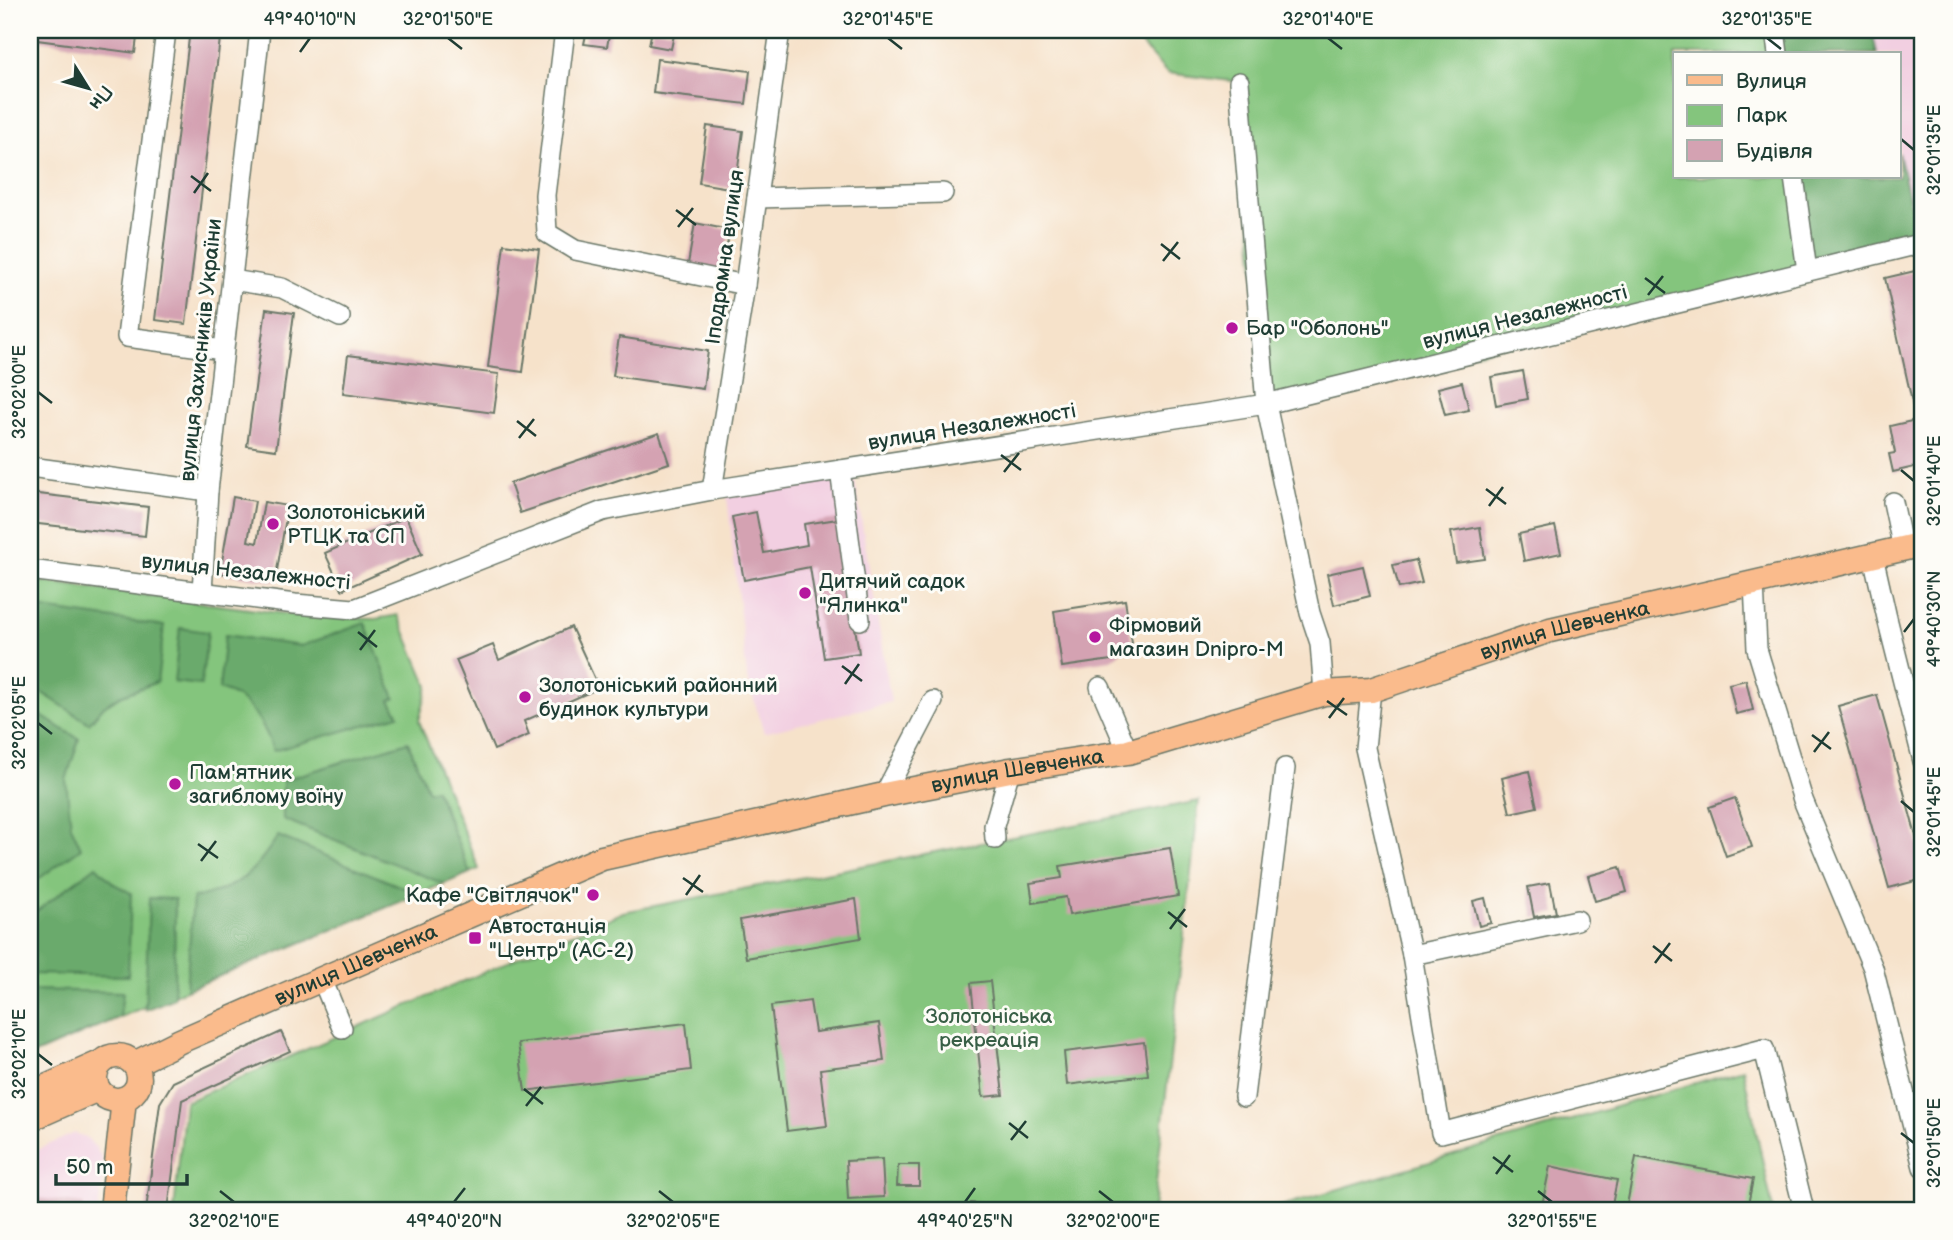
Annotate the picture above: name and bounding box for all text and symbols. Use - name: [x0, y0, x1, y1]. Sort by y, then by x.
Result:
- text: 49°40'10"N: [263, 9, 357, 30]
- text: 32°01'50"E: [403, 9, 493, 30]
- text: 32°01'45"E: [843, 9, 934, 30]
- text: 32°01'40"E: [1282, 9, 1374, 30]
- text: 32°01'35"E: [1722, 9, 1813, 30]
- north arrow: [52, 52, 122, 122]
- legend: [1673, 52, 1900, 178]
- text: Вулиця: [1736, 69, 1807, 94]
- text: Пн: [84, 80, 117, 114]
- text: Парк: [1736, 103, 1787, 128]
- text: 32°01'35"E: [1924, 104, 1945, 195]
- text: Будівля: [1736, 139, 1813, 164]
- street label: Іподромна вулиця: [700, 168, 750, 346]
- street label: вулиця Захисників України: [175, 217, 227, 483]
- street label: вулиця Незалежності: [1420, 279, 1630, 355]
- place label: Бар "Оболонь": [1246, 316, 1389, 341]
- marker: Бар "Оболонь": [1224, 320, 1240, 336]
- text: 32°02'00"E: [9, 345, 30, 439]
- street label: вулиця Незалежності: [866, 398, 1078, 456]
- text: 32°01'40"E: [1924, 435, 1945, 527]
- place label: Золотоніський РТЦК та СП: [287, 500, 425, 549]
- marker: Золотоніський РТЦК та СП: [265, 516, 281, 532]
- street label: вулиця Незалежності: [140, 549, 352, 595]
- place label: Дитячий садок "Ялинка": [819, 569, 965, 618]
- text: 49°40'30"N: [1924, 570, 1945, 668]
- marker: Дитячий садок "Ялинка": [797, 585, 813, 601]
- street label: вулиця Шевченка: [1477, 595, 1652, 665]
- place label: Фірмовий магазин Dnipro-M: [1109, 613, 1284, 662]
- marker: Фірмовий магазин Dnipro-M: [1087, 629, 1103, 645]
- place label: Золотоніський районний будинок культури: [539, 673, 778, 722]
- text: 32°02'05"E: [9, 676, 30, 770]
- marker: Золотоніський районний будинок культури: [517, 689, 533, 705]
- street label: вулиця Шевченка: [929, 743, 1106, 798]
- place label: Пам'ятник загиблому воїну: [189, 760, 344, 809]
- text: 32°01'45"E: [1924, 766, 1945, 857]
- marker: Пам'ятник загиблому воїну: [167, 776, 183, 792]
- place label: Кафе "Світлячок": [406, 883, 579, 908]
- marker: Кафе "Світлячок": [585, 887, 601, 903]
- place label: Автостанція "Центр" (АС-2): [488, 914, 634, 963]
- street label: вулиця Шевченка: [270, 918, 441, 1011]
- marker: Автостанція "Центр" (АС-2): [467, 930, 483, 946]
- park label: Золотоніська рекреація: [926, 1004, 1053, 1053]
- text: 32°02'10"E: [9, 1008, 30, 1099]
- text: 32°01'50"E: [1924, 1098, 1945, 1188]
- scale bar: [56, 1142, 187, 1186]
- text: 50 m: [66, 1155, 113, 1180]
- text: 32°02'10"E: [189, 1211, 280, 1232]
- text: 49°40'20"N: [406, 1211, 502, 1232]
- text: 32°02'05"E: [626, 1211, 720, 1232]
- text: 49°40'25"N: [917, 1211, 1013, 1232]
- text: 32°02'00"E: [1066, 1211, 1160, 1232]
- text: 32°01'55"E: [1507, 1211, 1597, 1232]

